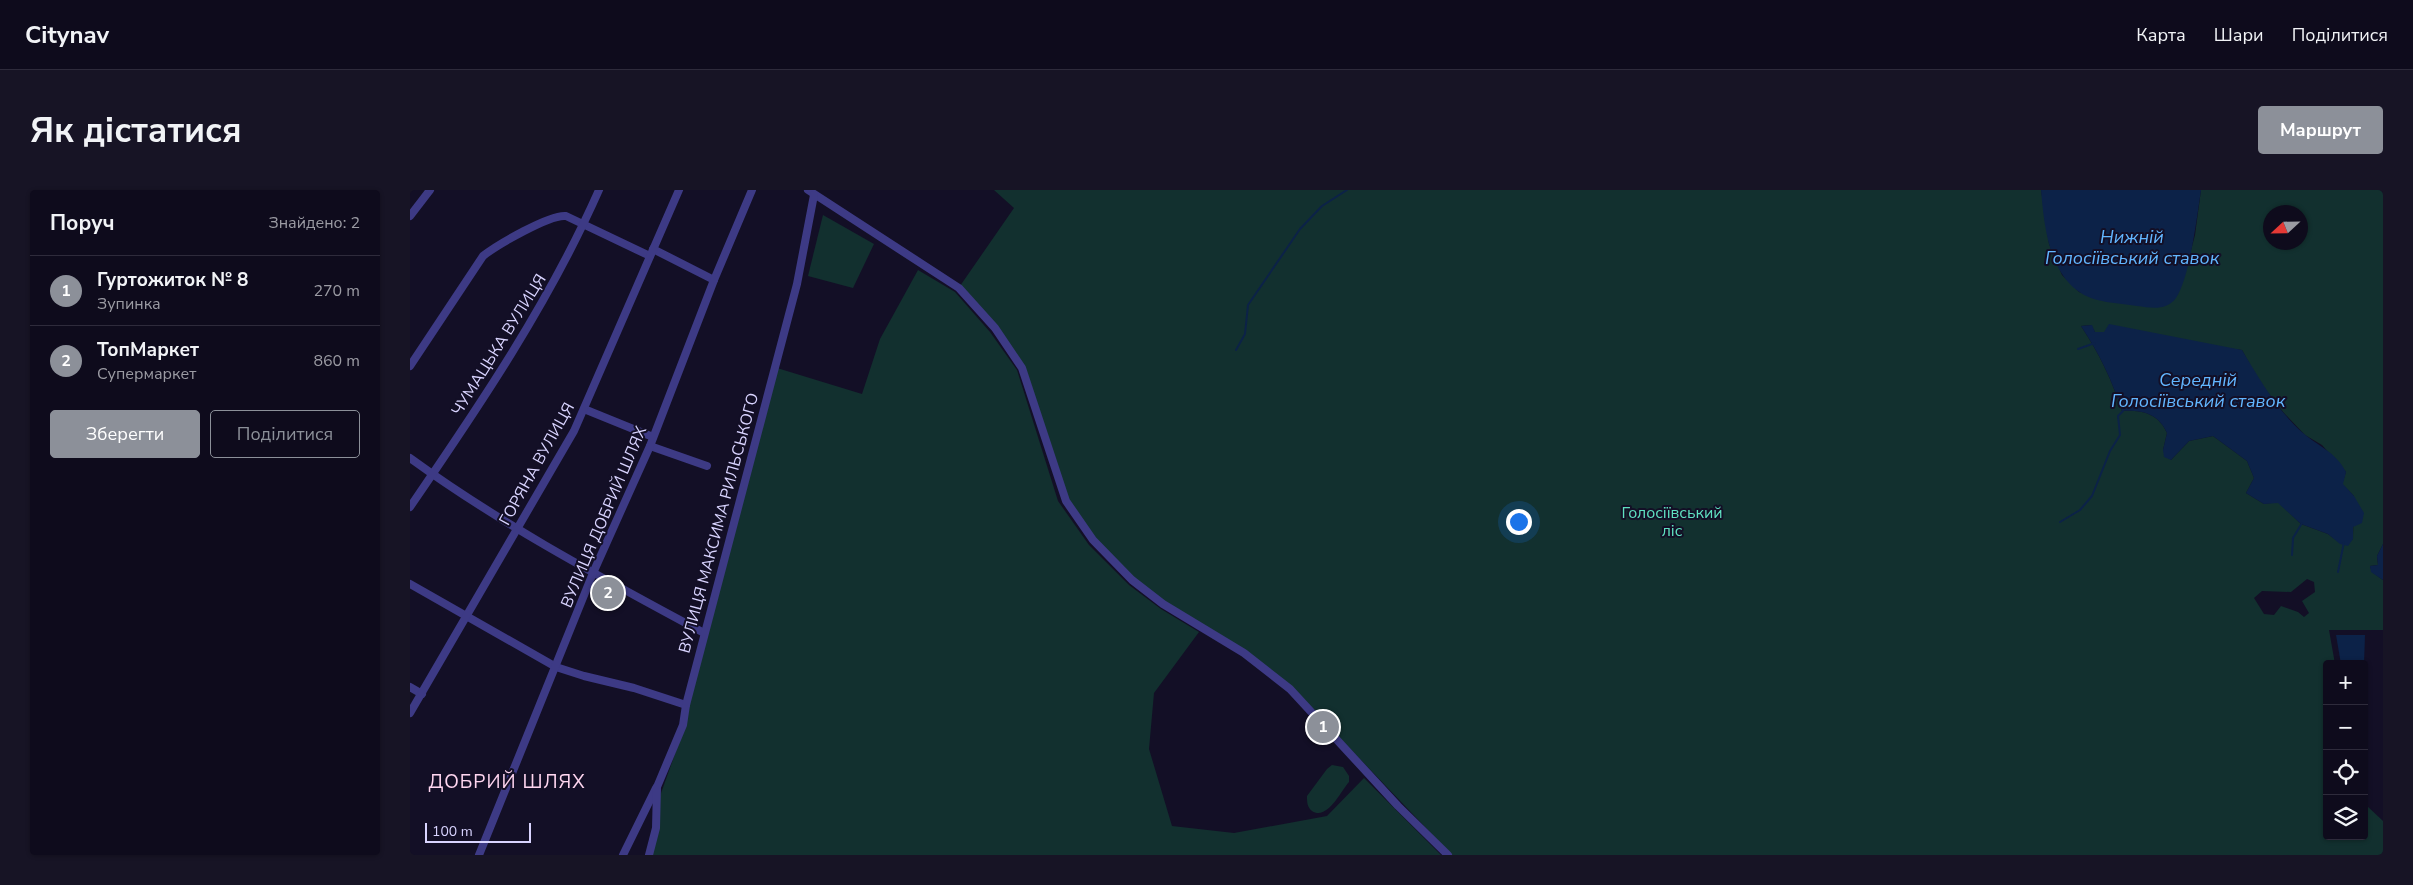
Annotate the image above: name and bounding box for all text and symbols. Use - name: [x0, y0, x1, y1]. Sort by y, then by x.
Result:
- text: Citynav: [25, 19, 109, 51]
- text: Карта: [2136, 23, 2186, 47]
- text: Шари: [2214, 23, 2264, 47]
- text: Поділитися: [2292, 23, 2388, 47]
- button: Маршрут: [2258, 106, 2383, 154]
- text: Як дістатися: [30, 107, 242, 154]
- north arrow: [2263, 205, 2308, 250]
- text: Поруч: [50, 209, 115, 237]
- text: Знайдено: 2: [268, 212, 360, 234]
- water label: Нижній Голосіївський ставок: [2045, 225, 2220, 270]
- text: Гуртожиток № 8: [97, 267, 248, 293]
- street label: ЧУМАЦЬКА ВУЛИЦЯ: [446, 270, 552, 420]
- text: 1: [61, 280, 71, 302]
- text: 270 m: [313, 280, 360, 302]
- text: Зупинка: [97, 293, 161, 315]
- text: ТопМаркет: [97, 337, 199, 363]
- text: 2: [61, 350, 71, 372]
- text: 860 m: [313, 350, 360, 372]
- text: Супермаркет: [97, 363, 196, 385]
- water label: Середній Голосіївський ставок: [2111, 368, 2286, 413]
- street label: ВУЛИЦЯ МАКСИМА РИЛЬСЬКОГО: [674, 391, 764, 655]
- street label: ГОРЯНА ВУЛИЦЯ: [494, 399, 580, 529]
- button: Зберегти: [50, 410, 200, 458]
- button: Поділитися: [210, 410, 360, 458]
- street label: ВУЛИЦЯ ДОБРИЙ ШЛЯХ: [556, 422, 652, 611]
- park label: Голосіївський ліс: [1621, 502, 1723, 542]
- your location: [1506, 509, 1532, 535]
- pin: 2: [592, 574, 624, 612]
- map controls: [2323, 660, 2368, 840]
- button: +: [2323, 660, 2368, 705]
- button: −: [2323, 705, 2368, 750]
- pin: 1: [1307, 708, 1339, 746]
- button: locate: [2323, 750, 2368, 795]
- district label: ДОБРИЙ ШЛЯХ: [428, 769, 586, 795]
- button: layers: [2323, 795, 2368, 840]
- scale bar: [425, 820, 531, 843]
- text: 100 m: [432, 822, 473, 841]

